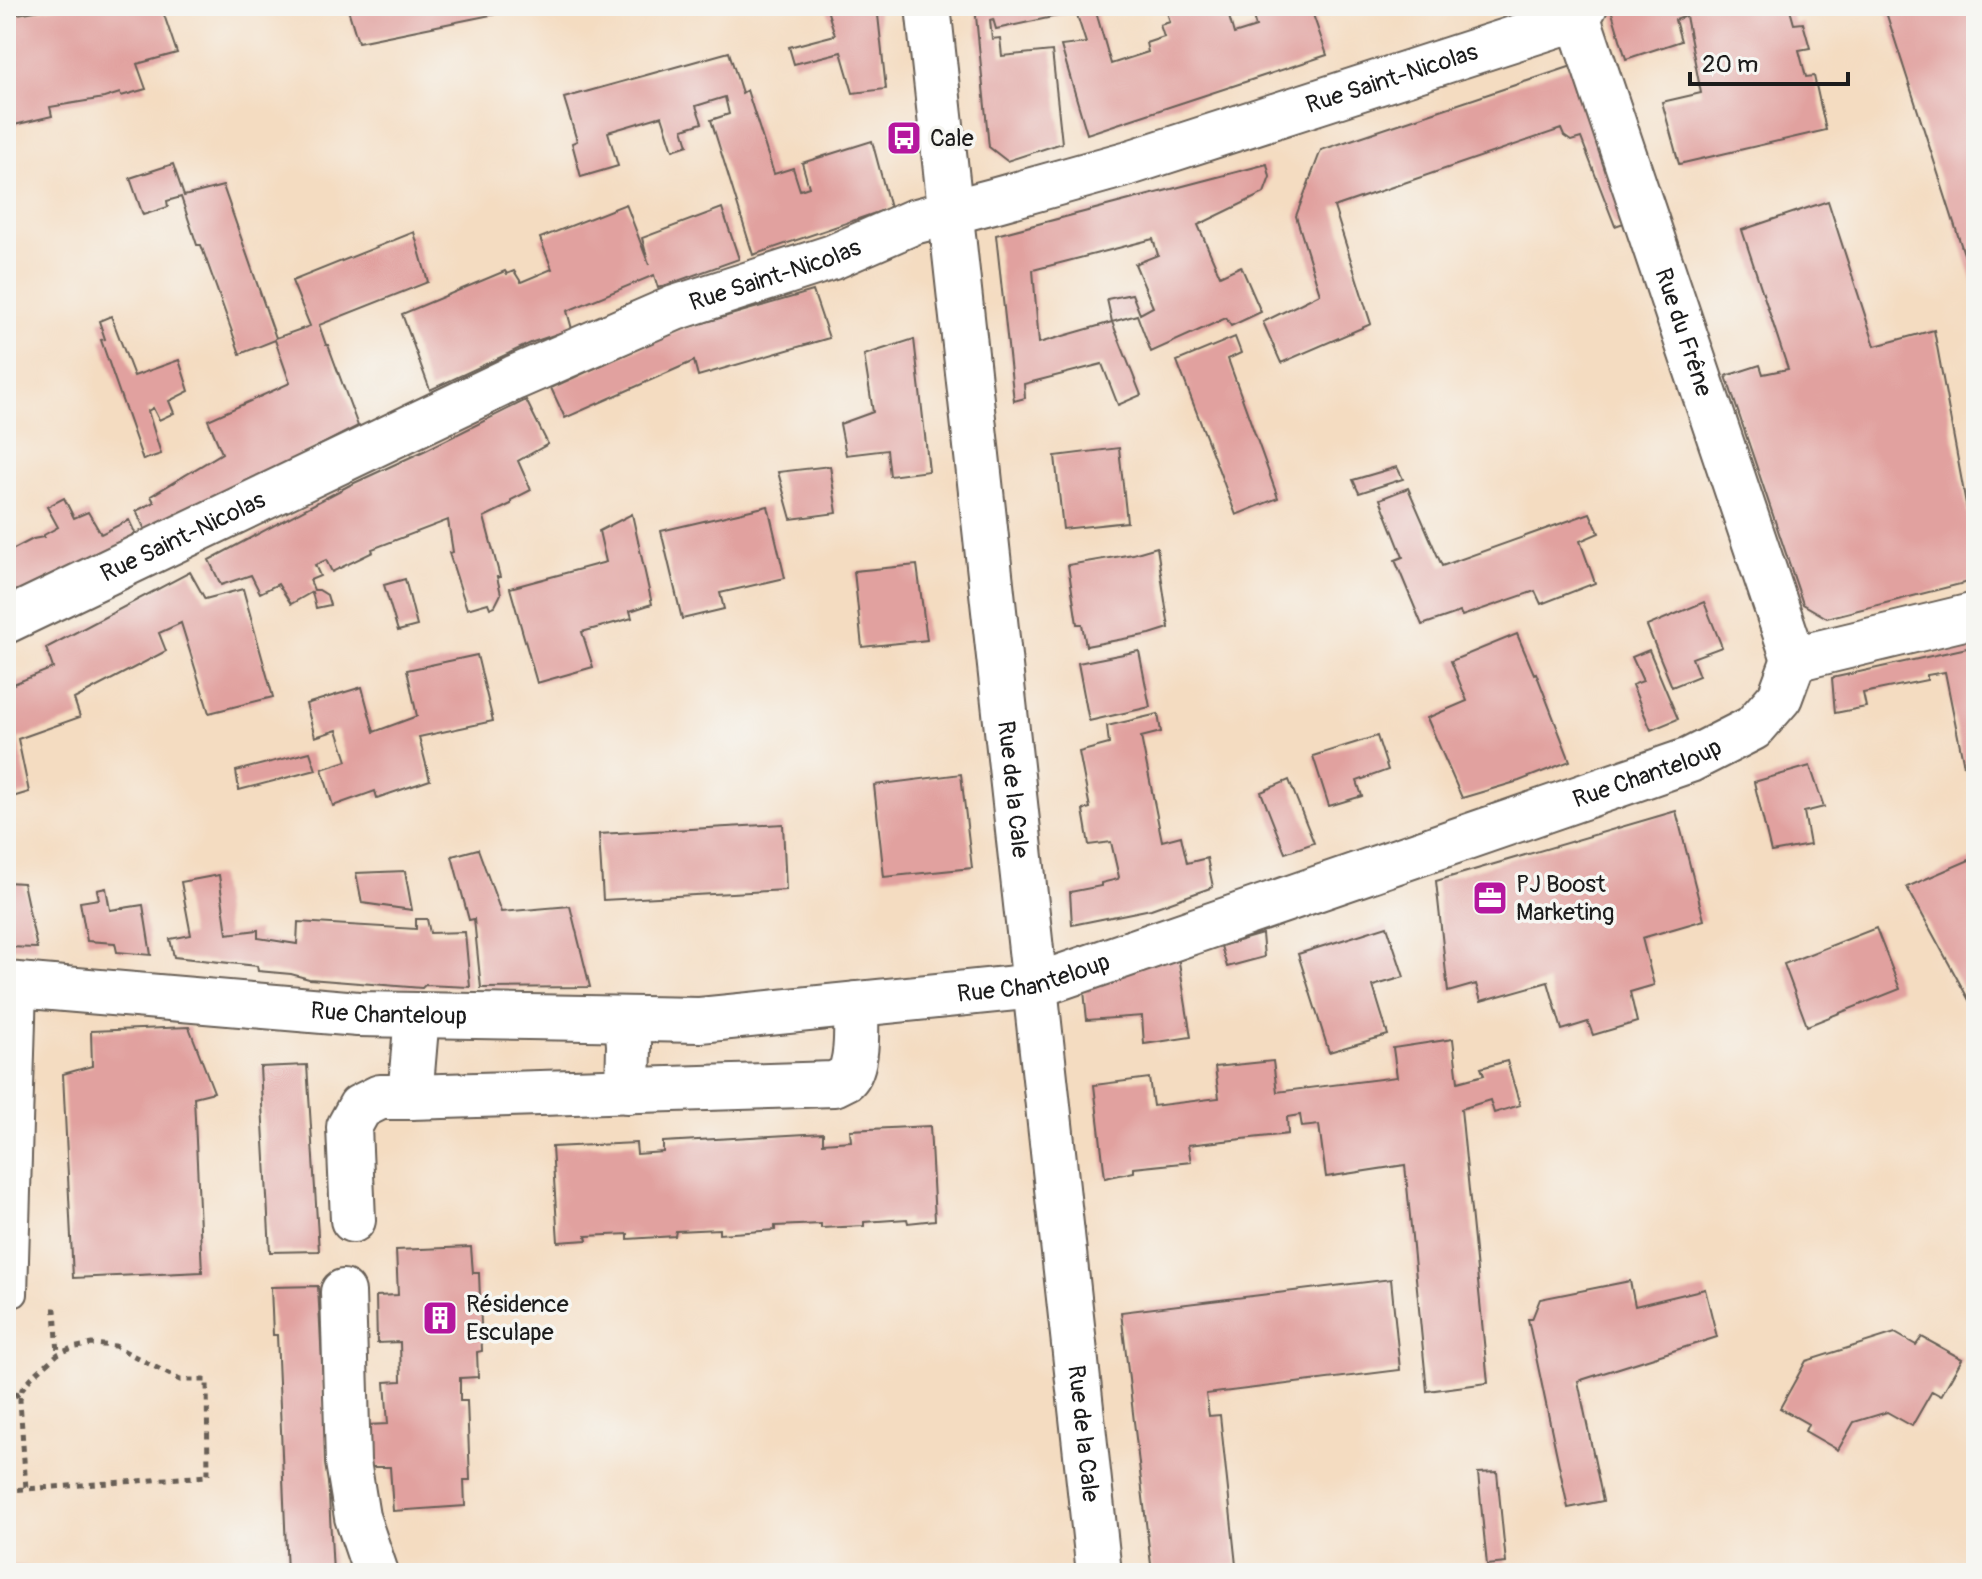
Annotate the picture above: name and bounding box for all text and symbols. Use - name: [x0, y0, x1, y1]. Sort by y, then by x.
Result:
- scale bar: [1690, 36, 1848, 86]
- street label: Rue Saint-Nicolas: [1302, 37, 1481, 119]
- text: 20 m: [1702, 50, 1758, 79]
- bus stop icon: Cale: [885, 119, 923, 157]
- place label: Cale: [930, 124, 974, 153]
- street label: Rue Saint-Nicolas: [686, 232, 865, 317]
- street label: Rue du Frêne: [1649, 264, 1719, 400]
- street label: Rue Saint-Nicolas: [96, 485, 270, 588]
- street label: Rue de la Cale: [992, 719, 1035, 860]
- street label: Rue Chanteloup: [1569, 732, 1726, 814]
- place label: PJ Boost Marketing: [1516, 870, 1614, 927]
- office icon: PJ Boost Marketing: [1471, 879, 1509, 917]
- street label: Rue Chanteloup: [956, 947, 1114, 1008]
- street label: Rue Chanteloup: [309, 996, 467, 1030]
- place label: Résidence Esculape: [466, 1290, 569, 1347]
- building icon: Résidence Esculape: [421, 1299, 459, 1337]
- street label: Rue de la Cale: [1062, 1363, 1106, 1504]

